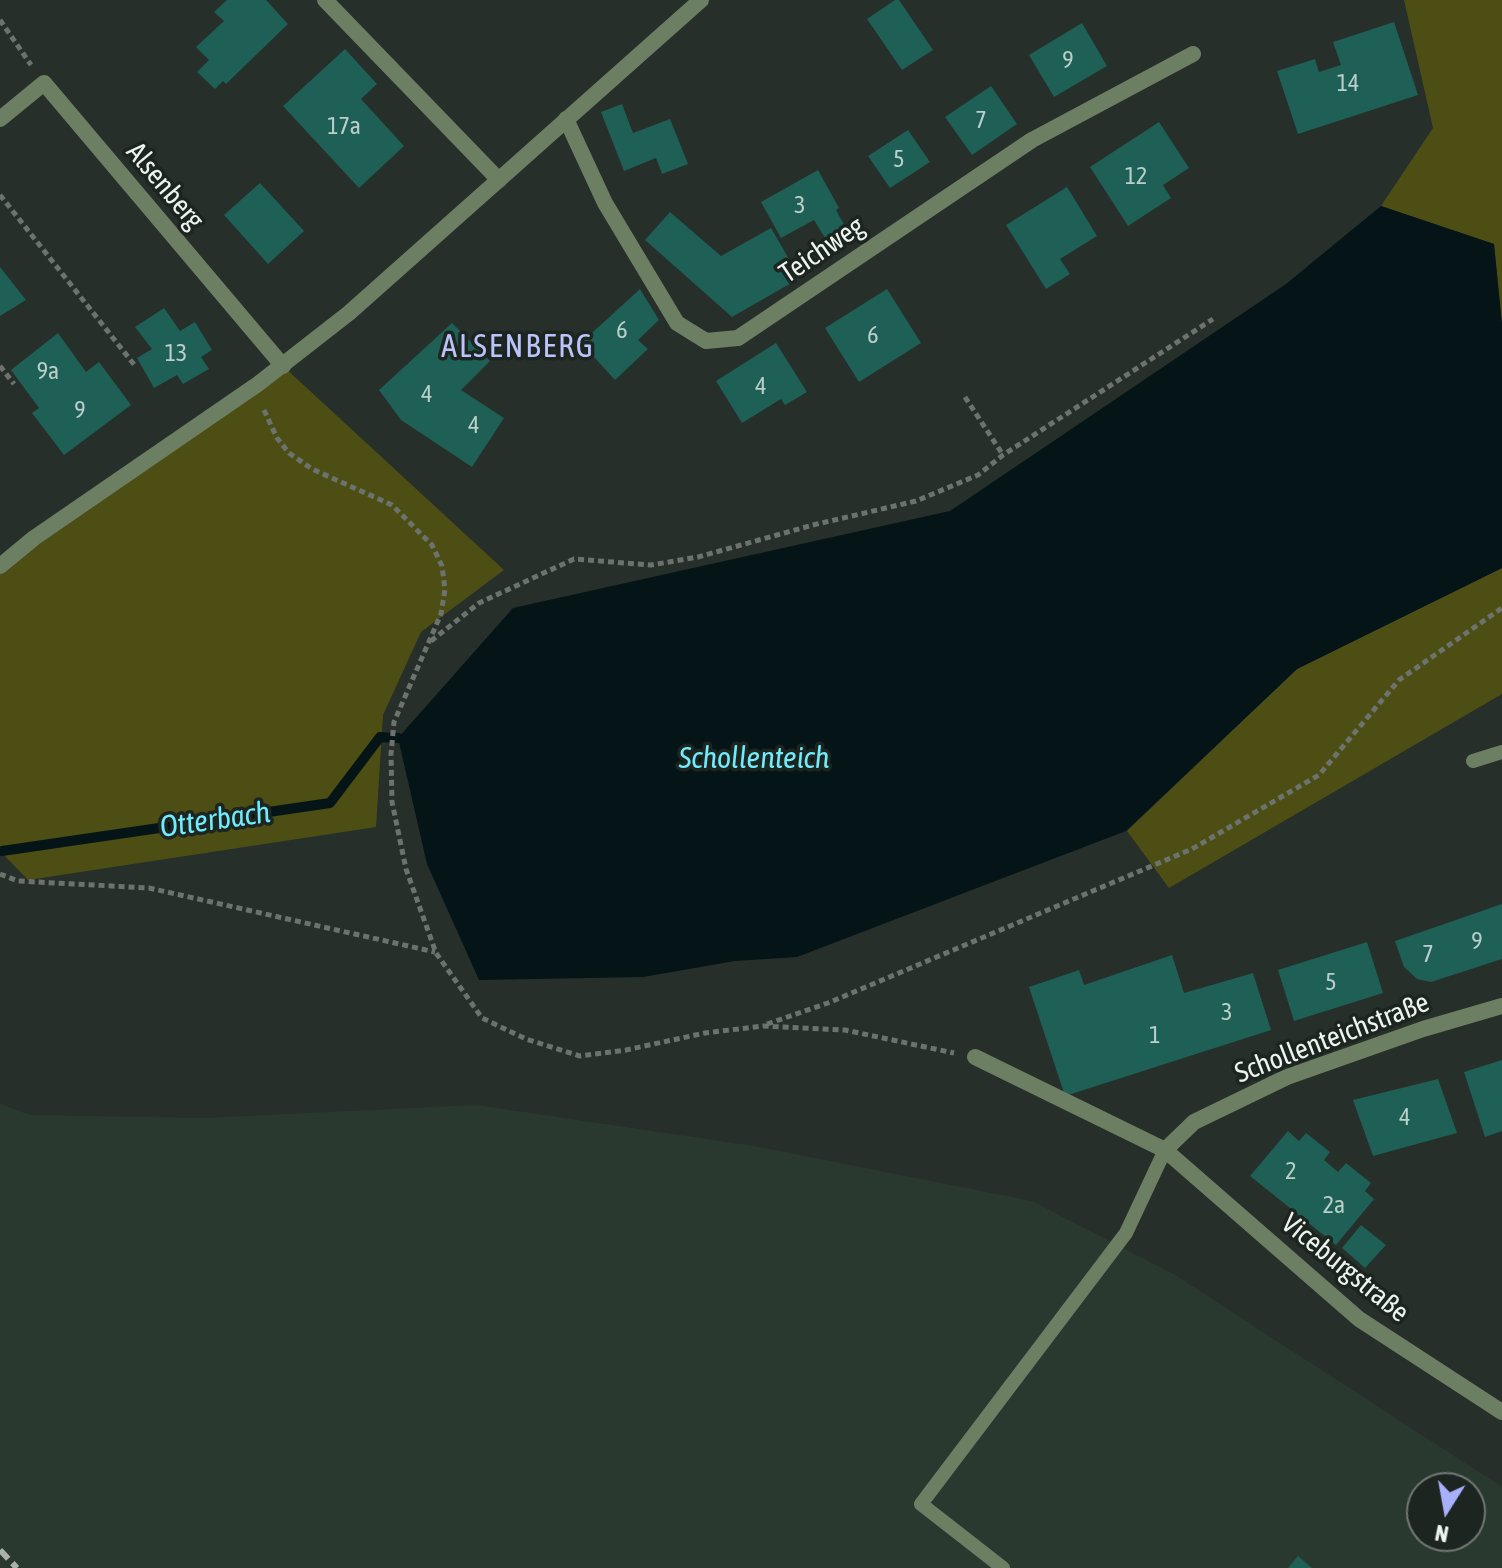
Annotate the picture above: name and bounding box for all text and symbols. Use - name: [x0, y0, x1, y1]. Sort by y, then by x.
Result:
- house number: 9: [1062, 46, 1074, 74]
- house number: 14: [1337, 69, 1359, 97]
- house number: 7: [975, 106, 987, 134]
- house number: 17a: [327, 112, 361, 140]
- street label: Alsenberg: [119, 136, 211, 236]
- house number: 5: [893, 145, 905, 173]
- house number: 12: [1125, 162, 1147, 190]
- house number: 3: [794, 191, 806, 219]
- street label: Teichweg: [773, 210, 871, 290]
- house number: 6: [616, 316, 628, 344]
- house number: 6: [867, 321, 879, 349]
- district label: ALSENBERG: [441, 328, 595, 366]
- house number: 13: [165, 339, 187, 367]
- house number: 9a: [37, 357, 59, 385]
- house number: 4: [755, 372, 767, 400]
- house number: 4: [421, 380, 433, 408]
- house number: 9: [74, 396, 86, 424]
- house number: 4: [468, 411, 480, 439]
- water label: Schollenteich: [679, 741, 829, 777]
- water label: Otterbach: [158, 794, 272, 846]
- house number: 9: [1471, 927, 1483, 955]
- house number: 7: [1422, 940, 1434, 968]
- house number: 5: [1325, 968, 1337, 996]
- street label: Schollenteichstraße: [1230, 986, 1434, 1090]
- house number: 3: [1221, 998, 1233, 1026]
- house number: 1: [1149, 1021, 1161, 1049]
- house number: 4: [1399, 1103, 1411, 1131]
- house number: 2: [1285, 1157, 1297, 1185]
- house number: 2a: [1323, 1191, 1345, 1219]
- street label: Viceburgstraße: [1275, 1206, 1415, 1330]
- north arrow: [1406, 1472, 1486, 1552]
- text: N: [1433, 1520, 1451, 1548]

